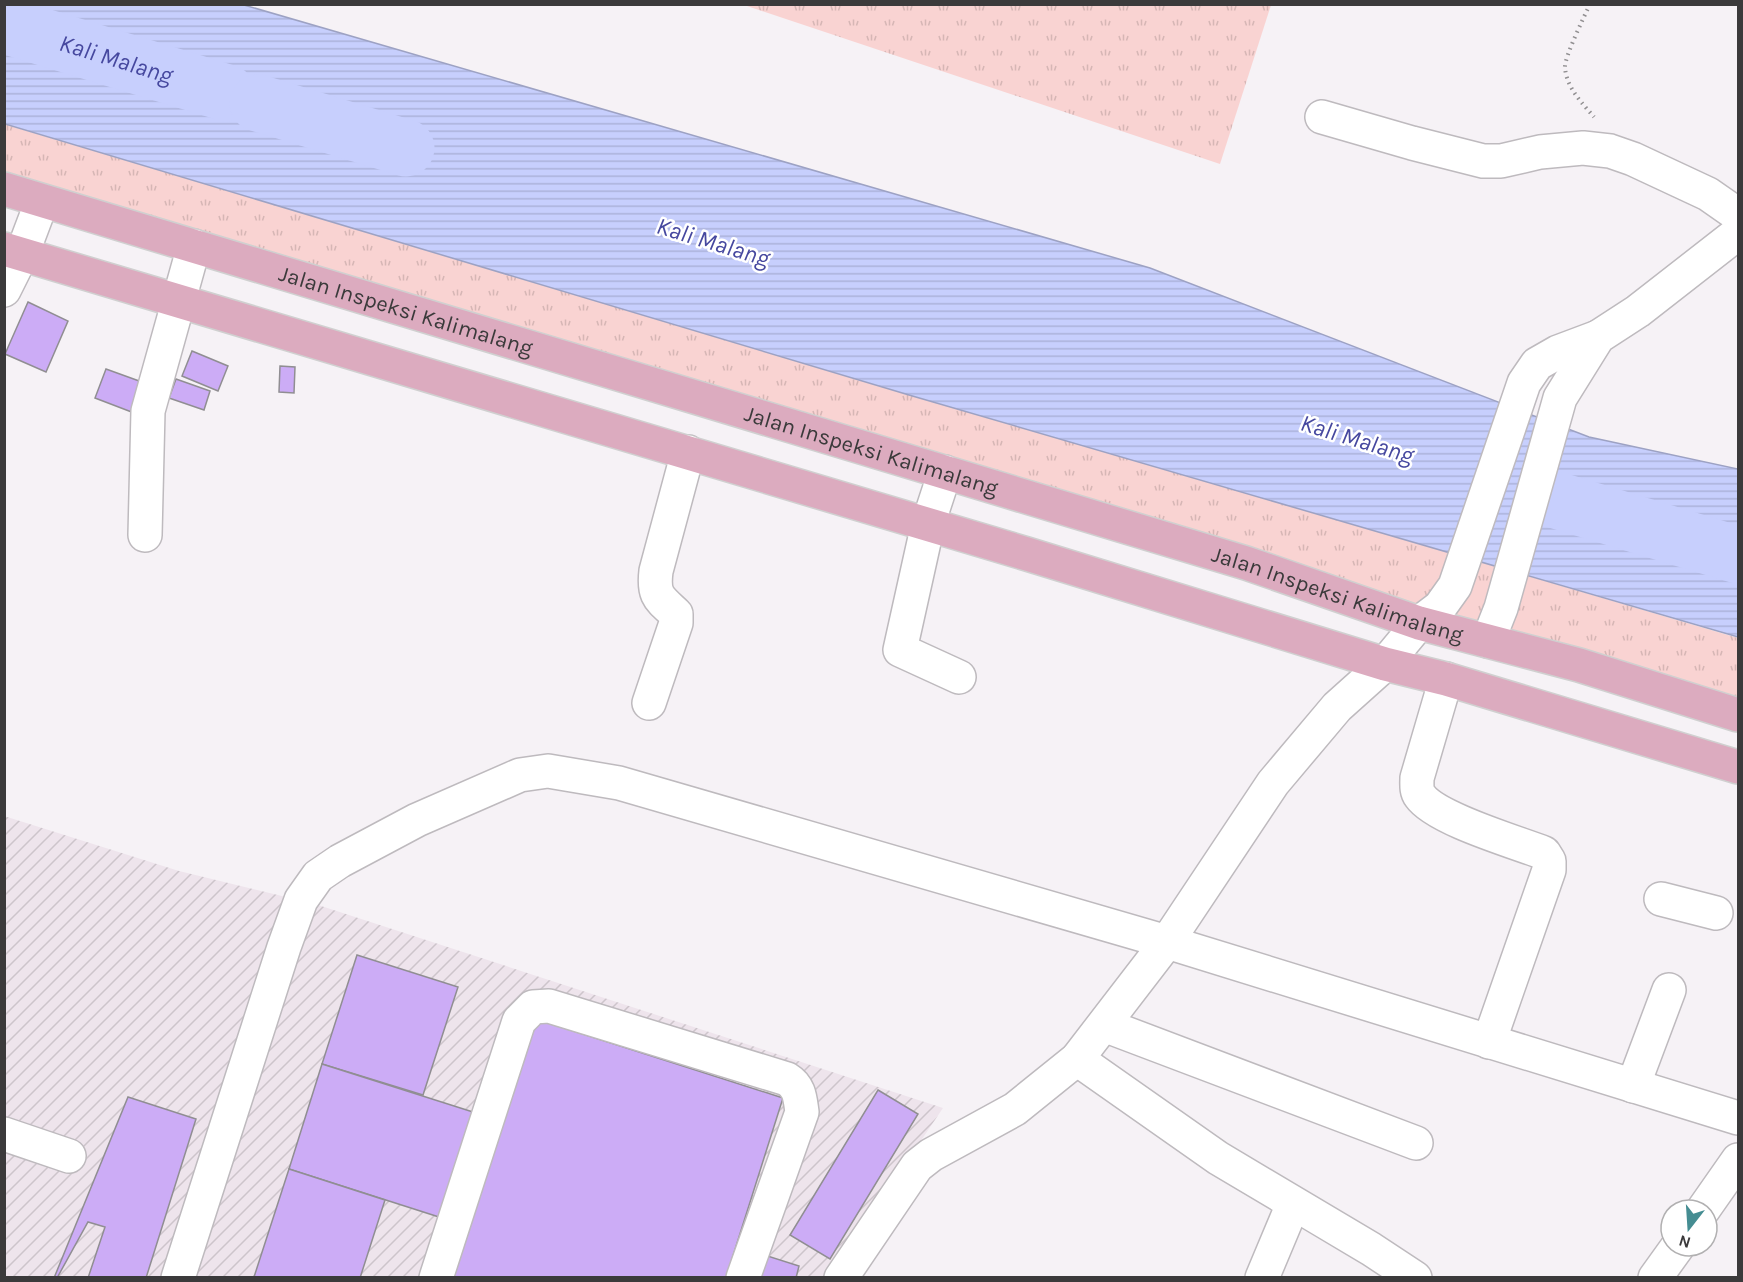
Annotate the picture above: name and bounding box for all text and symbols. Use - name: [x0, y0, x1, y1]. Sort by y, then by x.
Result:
- water label: Kali Malang: [56, 29, 177, 90]
- water label: Kali Malang: [653, 212, 774, 273]
- street label: Jalan Inspeksi Kalimalang: [276, 261, 536, 362]
- street label: Jalan Inspeksi Kalimalang: [741, 401, 1002, 502]
- water label: Kali Malang: [1297, 409, 1418, 470]
- street label: Jalan Inspeksi Kalimalang: [1208, 541, 1467, 648]
- north arrow: [1659, 1198, 1719, 1258]
- text: N: [1676, 1231, 1693, 1253]

